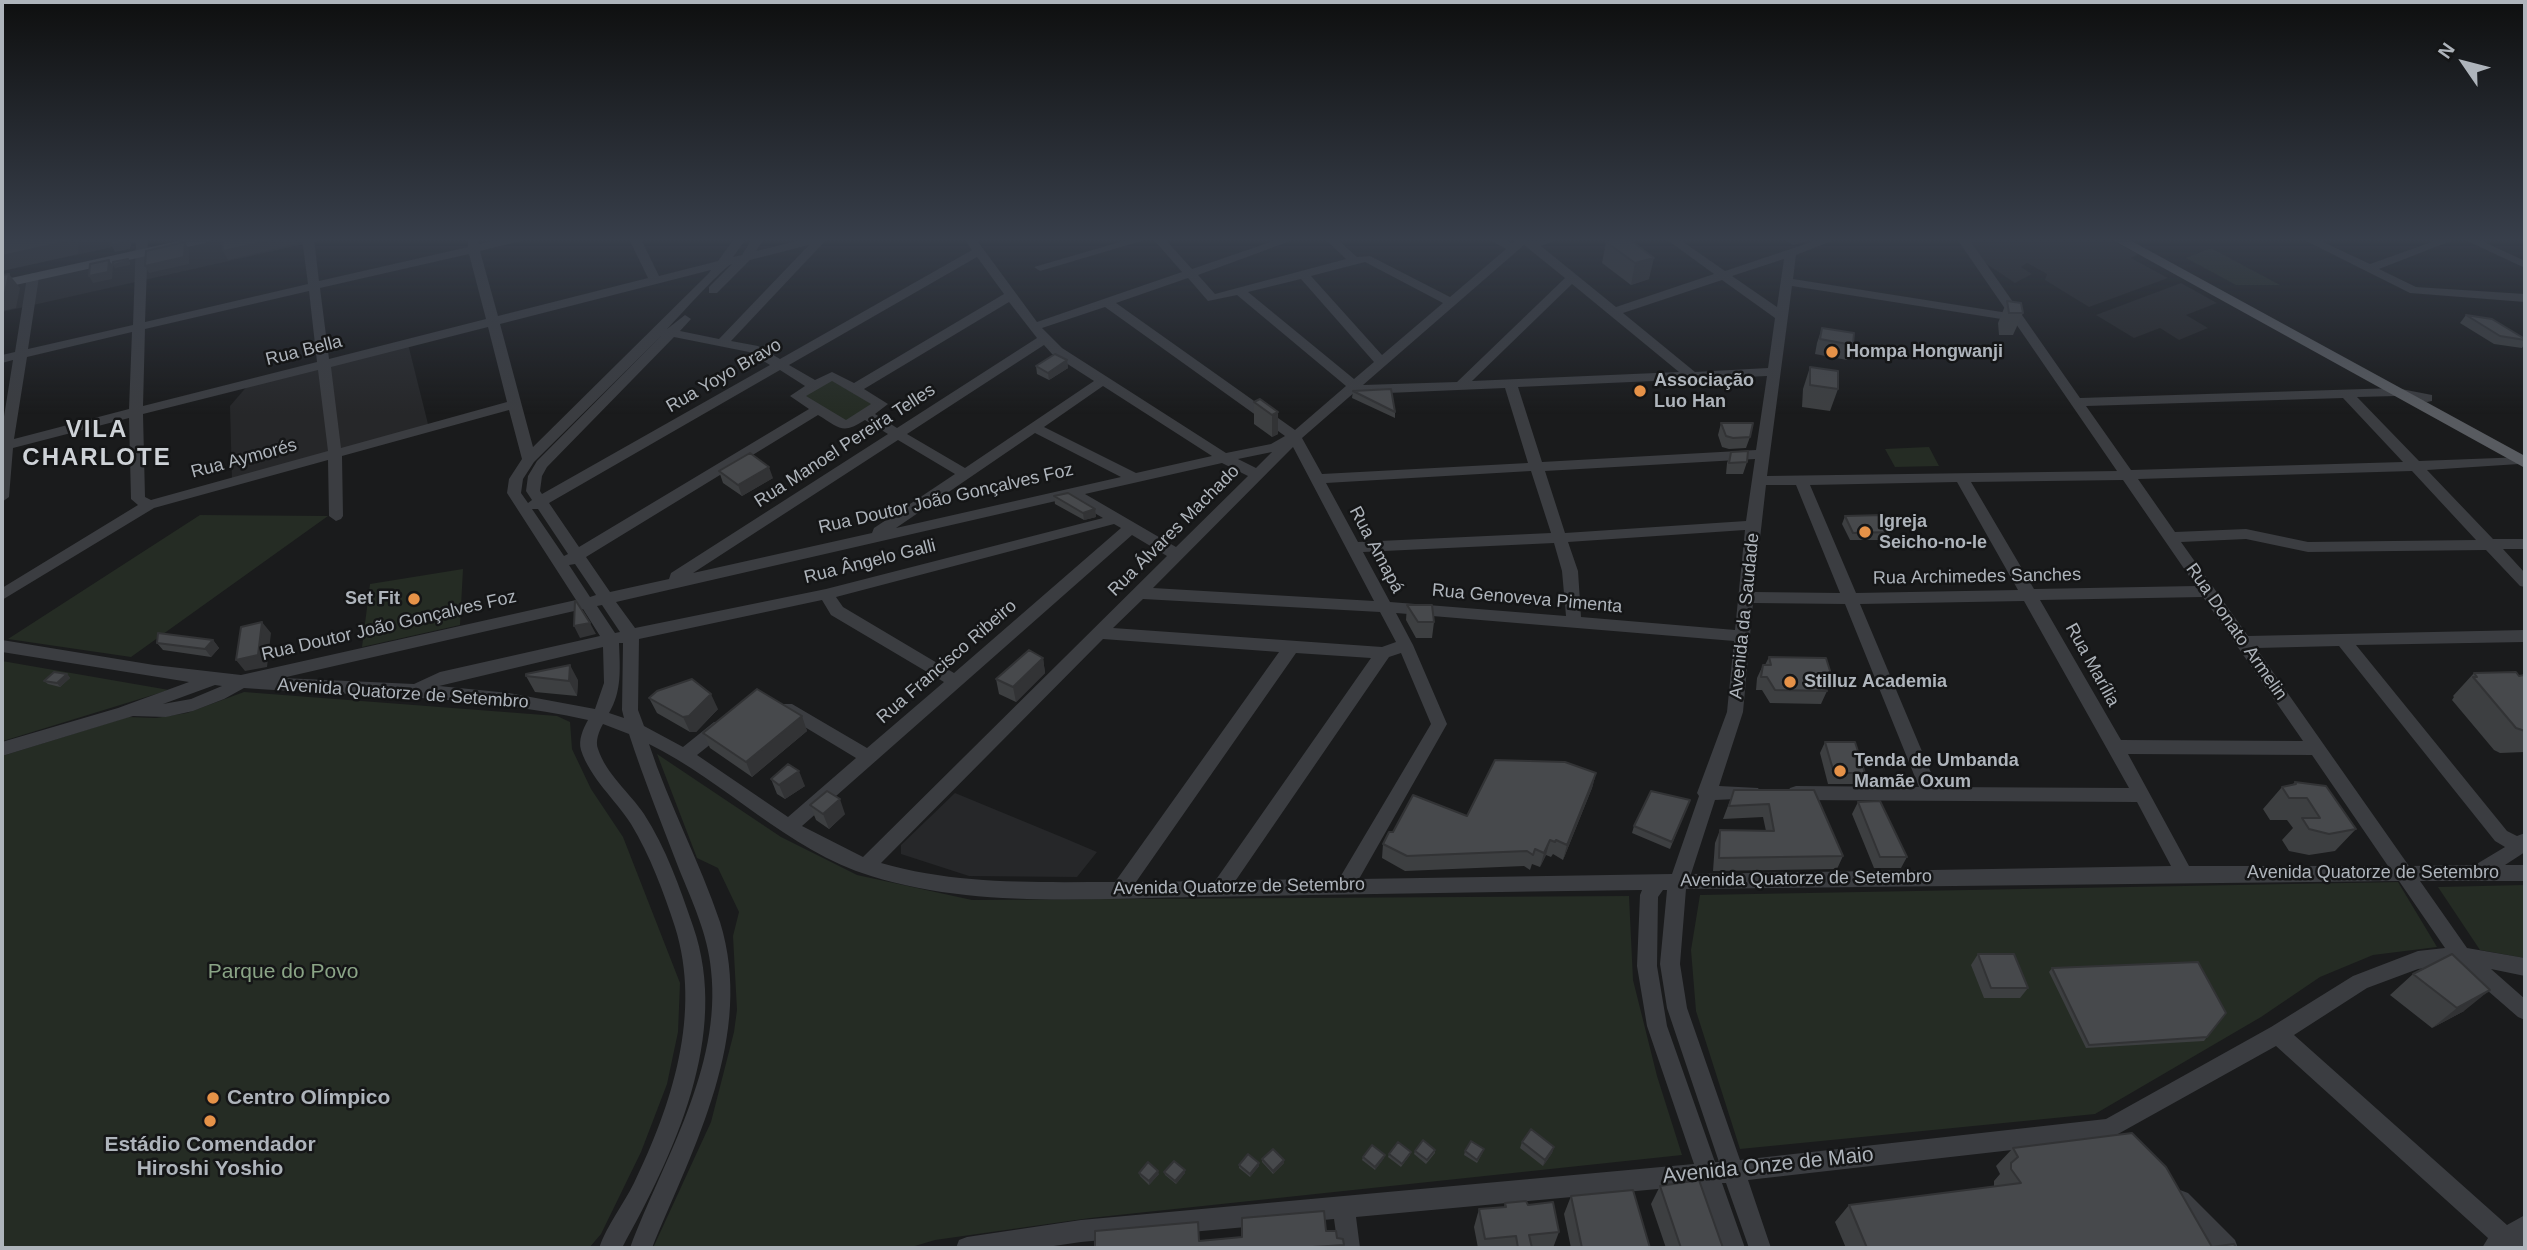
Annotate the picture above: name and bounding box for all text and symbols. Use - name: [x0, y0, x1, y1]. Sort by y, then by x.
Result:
- north arrow: [2429, 28, 2499, 98]
- text: N: [2434, 39, 2459, 62]
- street label: Rua Bella: [264, 331, 344, 371]
- street label: Rua Yoyo Bravo: [663, 334, 785, 418]
- place label: Hompa Hongwanji: [1846, 341, 2003, 363]
- marker: Hompa Hongwanji: [1824, 344, 1840, 360]
- place label: Associação Luo Han: [1654, 370, 1754, 412]
- street label: Rua Manoel Pereira Telles: [751, 379, 939, 513]
- marker: Associação Luo Han: [1632, 383, 1648, 399]
- district label: VILA CHARLOTE: [23, 416, 171, 472]
- street label: Rua Aymorés: [189, 434, 299, 484]
- street label: Rua Doutor João Gonçalves Foz: [816, 459, 1076, 539]
- street label: Rua Álvares Machado: [1104, 461, 1244, 601]
- street label: Rua Amapá: [1344, 503, 1408, 597]
- place label: Igreja Seicho-no-Ie: [1879, 511, 1987, 554]
- marker: Igreja Seicho-no-Ie: [1857, 524, 1873, 540]
- street label: Avenida da Saudade: [1726, 532, 1764, 700]
- street label: Rua Ângelo Galli: [802, 535, 938, 589]
- street label: Rua Donato Armelin: [2181, 559, 2291, 705]
- street label: Rua Archimedes Sanches: [1873, 564, 2081, 590]
- street label: Rua Genoveva Pimenta: [1431, 580, 1623, 618]
- street label: Rua Doutor João Gonçalves Foz: [259, 586, 519, 666]
- place label: Set Fit: [345, 588, 400, 610]
- marker: Set Fit: [406, 591, 422, 607]
- street label: Rua Francisco Ribeiro: [873, 595, 1021, 729]
- street label: Rua Marília: [2060, 620, 2124, 710]
- place label: Stilluz Academia: [1804, 671, 1947, 693]
- street label: Avenida Quatorze de Setembro: [277, 674, 529, 714]
- marker: Stilluz Academia: [1782, 674, 1798, 690]
- place label: Tenda de Umbanda Mamãe Oxum: [1854, 750, 2019, 792]
- marker: Tenda de Umbanda Mamãe Oxum: [1832, 763, 1848, 779]
- street label: Avenida Quatorze de Setembro: [2247, 862, 2499, 884]
- street label: Avenida Quatorze de Setembro: [1680, 866, 1932, 892]
- street label: Avenida Quatorze de Setembro: [1113, 874, 1365, 900]
- park label: Parque do Povo: [208, 959, 358, 985]
- place label: Centro Olímpico: [227, 1085, 390, 1111]
- marker: Centro Olímpico: [205, 1090, 221, 1106]
- marker: Estádio Comendador Hiroshi Yoshio: [202, 1113, 218, 1129]
- place label: Estádio Comendador Hiroshi Yoshio: [104, 1132, 316, 1182]
- street label: Avenida Onze de Maio: [1661, 1142, 1875, 1190]

